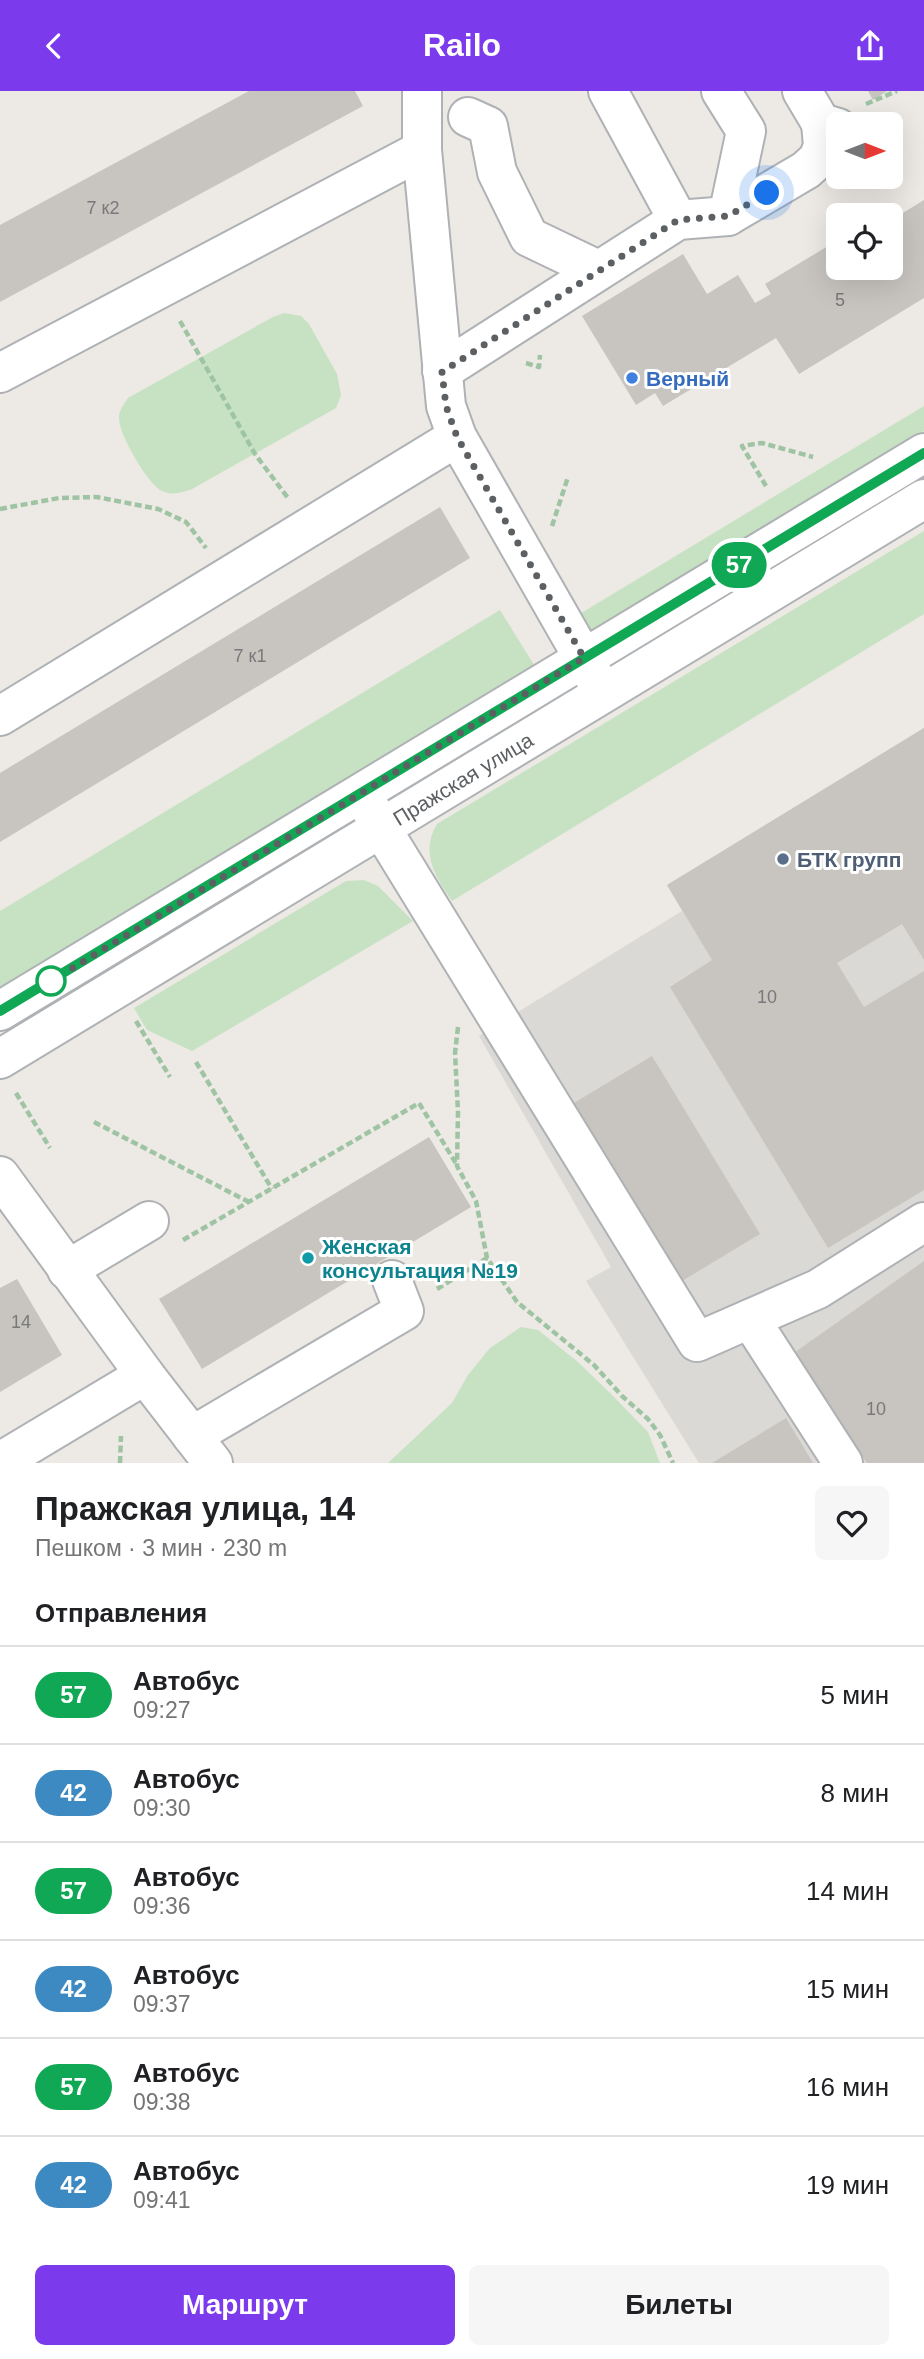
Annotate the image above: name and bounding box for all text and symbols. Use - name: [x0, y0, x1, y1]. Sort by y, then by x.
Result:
- icon: back: [35, 27, 73, 65]
- text: Railo: [423, 27, 501, 63]
- icon: share: [851, 27, 889, 65]
- north arrow: [826, 112, 903, 189]
- map controls: [826, 112, 903, 280]
- your location: [749, 175, 784, 210]
- house number: 7 к2: [87, 198, 119, 218]
- button: locate: [826, 203, 903, 280]
- house number: 5: [835, 290, 845, 310]
- place label: Верный: [646, 367, 729, 390]
- marker: Верный: [624, 370, 640, 386]
- line badge: 57: [708, 542, 770, 588]
- text: 57: [726, 551, 752, 578]
- house number: 7 к1: [234, 646, 266, 666]
- street label: Пражская улица: [389, 727, 537, 830]
- place label: БТК групп: [797, 848, 901, 871]
- marker: БТК групп: [775, 851, 791, 867]
- unlabelled marker: [36, 966, 66, 996]
- house number: 10: [757, 987, 777, 1007]
- place label: Женская консультация №19: [321, 1235, 518, 1282]
- marker: Женская консультация №19: [300, 1250, 316, 1266]
- house number: 14: [11, 1312, 31, 1332]
- house number: 10: [866, 1399, 886, 1419]
- button: heart: [815, 1486, 889, 1560]
- text: Пражская улица, 14: [35, 1490, 355, 1527]
- text: Пешком · 3 мин · 230 m: [35, 1535, 287, 1561]
- text: Отправления: [35, 1598, 207, 1628]
- text: Автобус: [133, 1666, 240, 1696]
- text: 5 мин: [821, 1680, 889, 1710]
- text: 57: [60, 1681, 87, 1708]
- text: 09:27: [133, 1697, 191, 1723]
- text: Автобус: [133, 1764, 240, 1794]
- text: 8 мин: [821, 1778, 889, 1808]
- text: 42: [60, 1779, 87, 1806]
- text: 09:30: [133, 1795, 191, 1821]
- text: Автобус: [133, 1862, 240, 1892]
- text: 14 мин: [806, 1876, 889, 1906]
- text: 57: [60, 1877, 87, 1904]
- text: 09:36: [133, 1893, 191, 1919]
- text: Автобус: [133, 1960, 240, 1990]
- text: 15 мин: [806, 1974, 889, 2004]
- text: 42: [60, 1975, 87, 2002]
- text: 09:37: [133, 1991, 191, 2017]
- text: Автобус: [133, 2058, 240, 2088]
- text: 16 мин: [806, 2072, 889, 2102]
- text: 57: [60, 2073, 87, 2100]
- text: 09:38: [133, 2089, 191, 2115]
- text: Автобус: [133, 2156, 240, 2186]
- text: 19 мин: [806, 2170, 889, 2200]
- text: 42: [60, 2171, 87, 2198]
- text: 09:41: [133, 2187, 191, 2213]
- button: Маршрут: [35, 2265, 455, 2345]
- button: Билеты: [469, 2265, 889, 2345]

